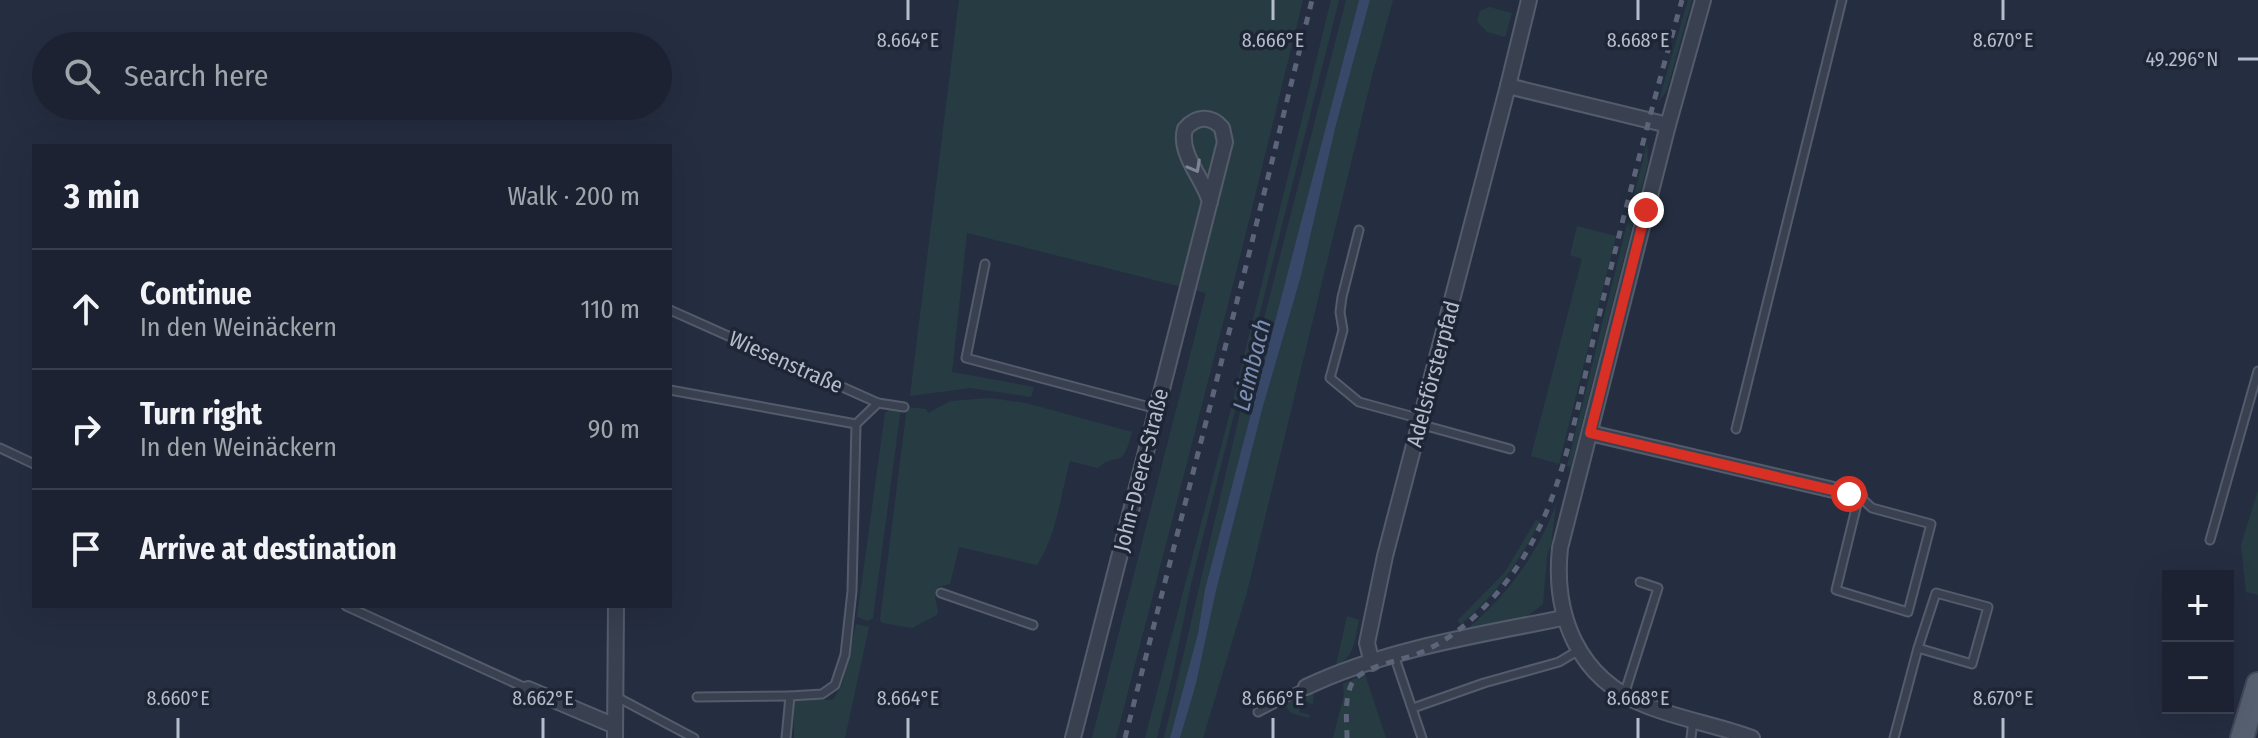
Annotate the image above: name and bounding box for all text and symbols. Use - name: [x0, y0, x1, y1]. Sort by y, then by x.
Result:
- text: 8.664°E: [877, 28, 939, 52]
- text: 8.666°E: [1242, 28, 1304, 52]
- text: 8.668°E: [1607, 28, 1669, 52]
- text: 8.670°E: [1973, 28, 2033, 52]
- search box: [32, 32, 672, 120]
- text: 49.296°N: [2146, 47, 2218, 71]
- icon: search: [60, 54, 104, 98]
- text: Search here: [124, 58, 269, 94]
- one-way arrow: [1185, 158, 1200, 173]
- text: 3 min: [64, 176, 140, 217]
- text: Walk · 200 m: [507, 181, 640, 212]
- route end: [1628, 192, 1664, 228]
- text: Continue: [140, 276, 252, 312]
- icon: ahead: [64, 287, 108, 331]
- text: 110 m: [580, 294, 640, 325]
- street label: Adelsförsterpfad: [1401, 298, 1465, 450]
- text: In den Weinäckern: [140, 312, 337, 343]
- water label: Leimbach: [1227, 316, 1277, 414]
- street label: Wiesenstraße: [725, 325, 847, 399]
- street label: John-Deere-Straße: [1108, 386, 1174, 554]
- text: Turn right: [140, 396, 262, 432]
- icon: right: [64, 407, 108, 451]
- text: 90 m: [588, 414, 640, 445]
- text: In den Weinäckern: [140, 432, 337, 463]
- route start: [1831, 476, 1867, 512]
- icon: arrive: [64, 527, 108, 571]
- text: Arrive at destination: [140, 531, 397, 567]
- map controls: [2162, 570, 2234, 714]
- button: +: [2162, 570, 2234, 642]
- button: −: [2162, 642, 2234, 714]
- text: 8.660°E: [146, 686, 210, 710]
- text: 8.662°E: [512, 686, 574, 710]
- text: 8.664°E: [877, 686, 939, 710]
- text: 8.666°E: [1242, 686, 1304, 710]
- text: 8.668°E: [1607, 686, 1669, 710]
- text: 8.670°E: [1973, 686, 2033, 710]

